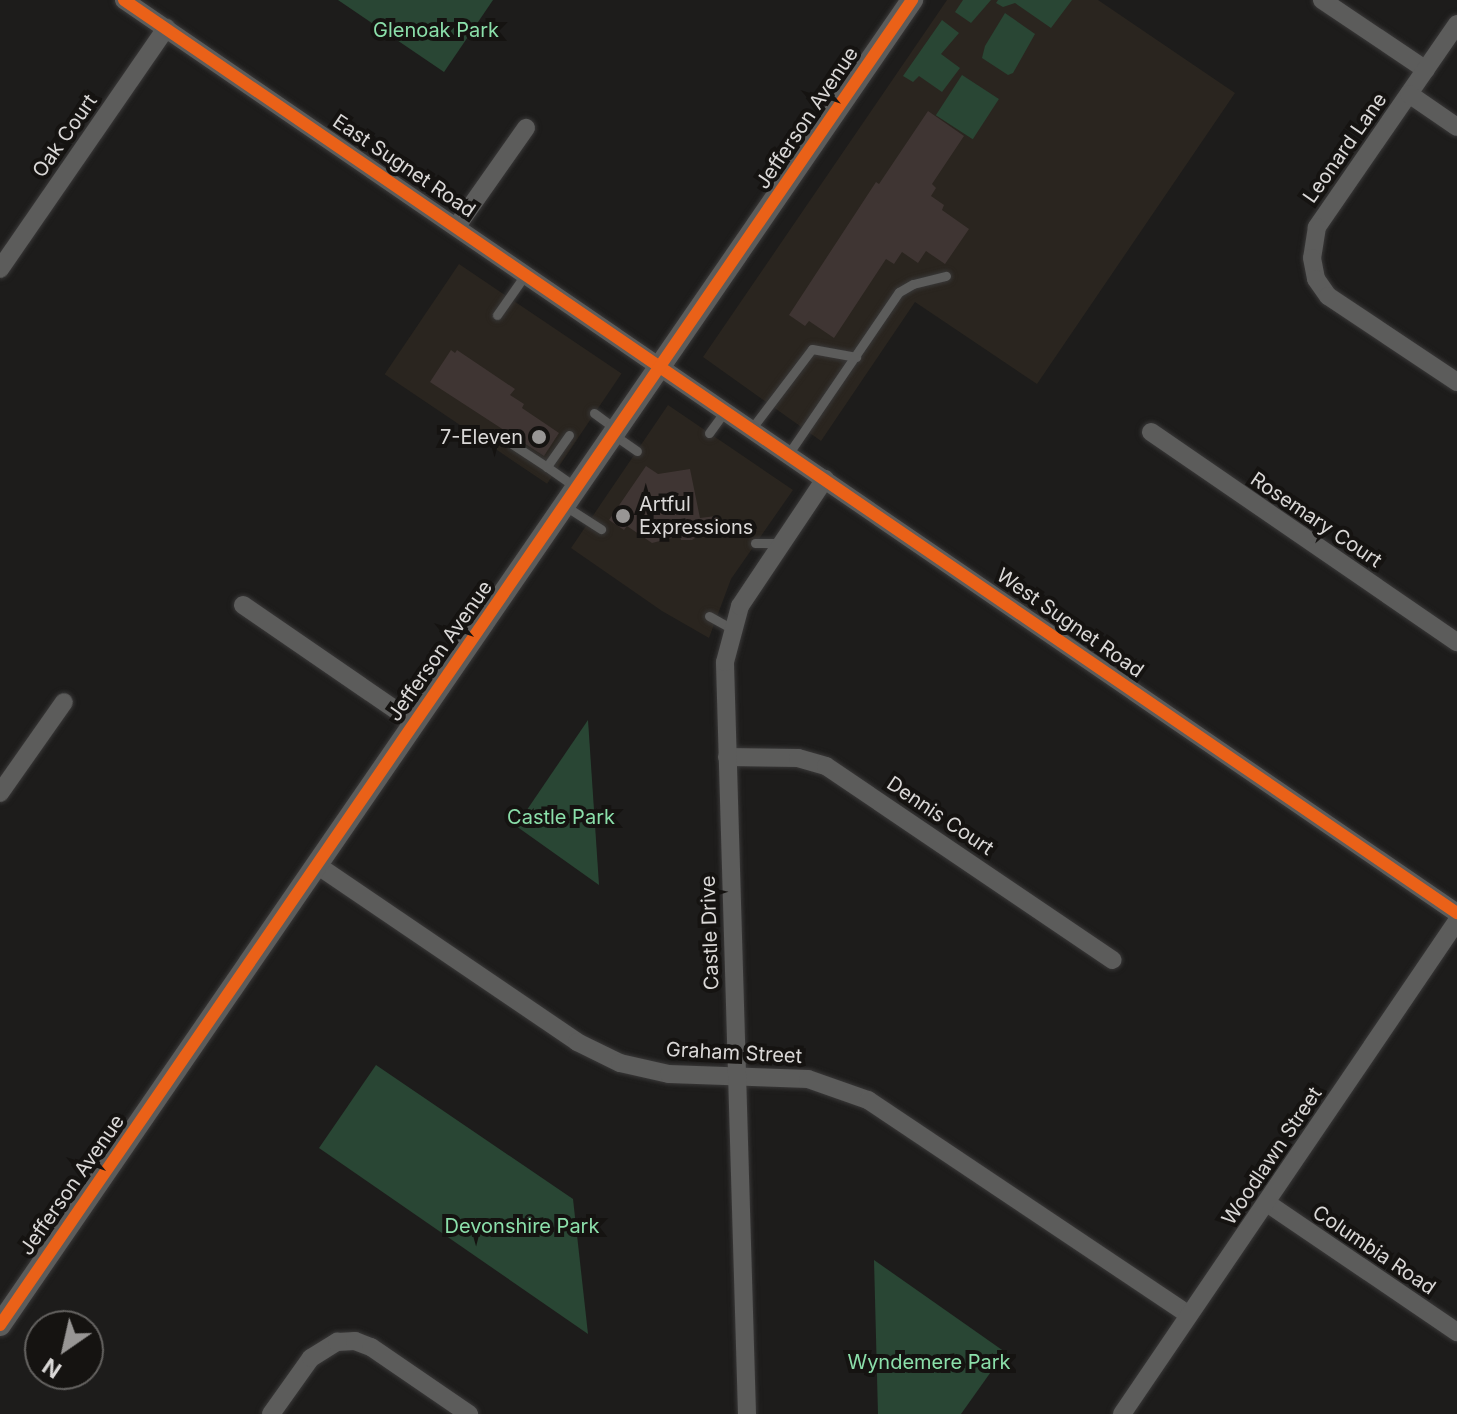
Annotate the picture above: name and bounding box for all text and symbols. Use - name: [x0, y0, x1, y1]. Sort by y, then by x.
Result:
- park label: Glenoak Park: [373, 18, 499, 42]
- street label: Jefferson Avenue: [751, 43, 863, 193]
- street label: Leonard Lane: [1298, 88, 1392, 208]
- street label: Oak Court: [28, 90, 102, 182]
- street label: East Sugnet Road: [328, 109, 480, 223]
- place label: 7-Eleven: [440, 425, 523, 449]
- marker: 7-Eleven: [530, 428, 548, 446]
- street label: Rosemary Court: [1246, 467, 1386, 573]
- place label: Artful Expressions: [639, 492, 753, 539]
- marker: Artful Expressions: [614, 507, 632, 525]
- street label: West Sugnet Road: [992, 563, 1148, 683]
- street label: Jefferson Avenue: [383, 576, 497, 726]
- street label: Dennis Court: [882, 772, 998, 860]
- park label: Castle Park: [507, 805, 615, 829]
- street label: Castle Drive: [696, 875, 724, 991]
- street label: Graham Street: [665, 1037, 803, 1069]
- street label: Woodlawn Street: [1217, 1082, 1327, 1230]
- street label: Jefferson Avenue: [15, 1110, 129, 1260]
- street label: Columbia Road: [1308, 1200, 1440, 1300]
- park label: Devonshire Park: [445, 1214, 599, 1238]
- north arrow: [24, 1310, 104, 1390]
- park label: Wyndemere Park: [847, 1350, 1011, 1374]
- text: N: [37, 1353, 66, 1384]

